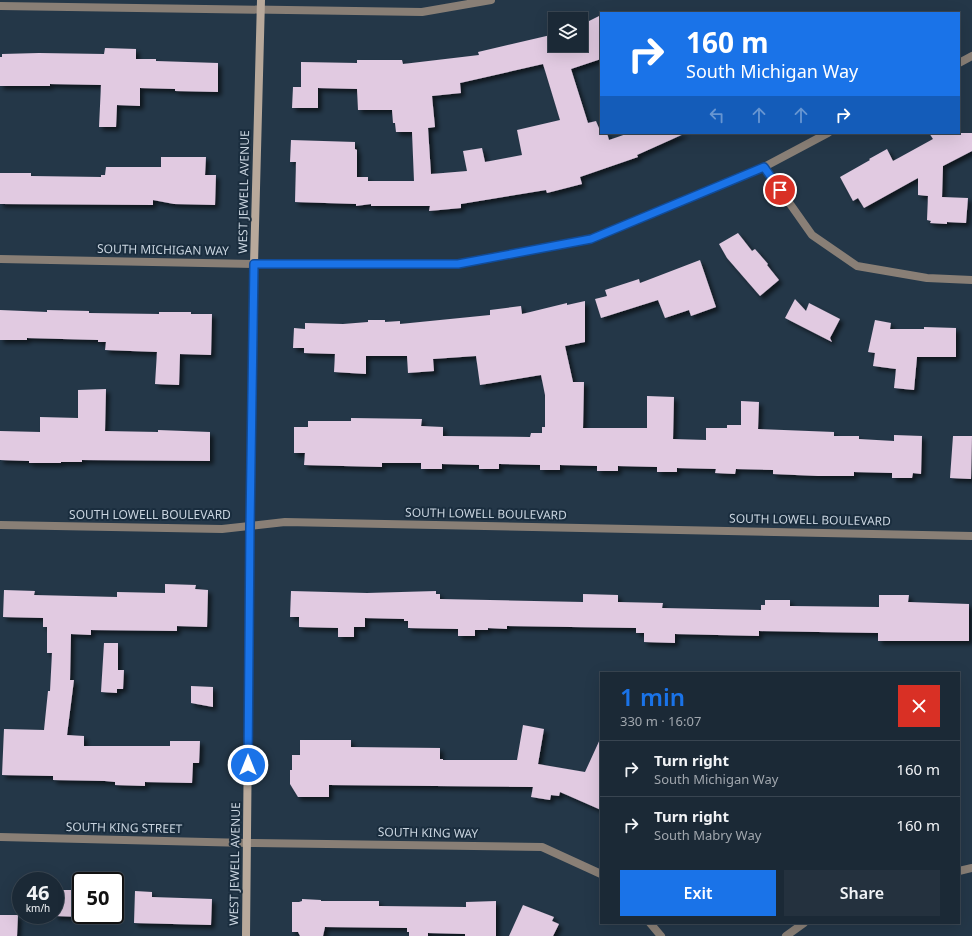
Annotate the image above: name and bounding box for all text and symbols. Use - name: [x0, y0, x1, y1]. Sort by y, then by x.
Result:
- map controls: [548, 12, 588, 52]
- button: layers: [548, 12, 588, 52]
- text: 160 m: [686, 23, 769, 61]
- icon: right: [620, 28, 672, 80]
- text: South Michigan Way: [686, 59, 858, 83]
- icon: left: [706, 104, 728, 126]
- icon: ahead: [748, 104, 770, 126]
- icon: ahead: [790, 104, 812, 126]
- icon: right: [832, 104, 854, 126]
- street label: WEST JEWELL AVENUE: [234, 130, 253, 254]
- pin: [763, 173, 797, 207]
- icon: arrive: [769, 179, 791, 201]
- street label: SOUTH MICHIGAN WAY: [97, 240, 229, 259]
- street label: SOUTH LOWELL BOULEVARD: [405, 504, 567, 523]
- street label: SOUTH LOWELL BOULEVARD: [69, 506, 231, 523]
- street label: SOUTH LOWELL BOULEVARD: [729, 510, 891, 529]
- text: 1 min: [620, 680, 685, 713]
- button: close: [898, 685, 940, 727]
- text: 330 m · 16:07: [620, 712, 701, 730]
- position arrow: [227, 744, 269, 786]
- text: Turn right: [654, 750, 729, 770]
- icon: right: [620, 758, 642, 780]
- text: 160 m: [896, 759, 940, 779]
- text: South Michigan Way: [654, 770, 778, 788]
- street label: WEST JEWELL AVENUE: [225, 802, 244, 926]
- text: Turn right: [654, 806, 729, 826]
- icon: right: [620, 814, 642, 836]
- text: 160 m: [896, 815, 940, 835]
- street label: SOUTH KING STREET: [66, 818, 183, 837]
- street label: SOUTH KING WAY: [378, 823, 479, 842]
- text: South Mabry Way: [654, 826, 761, 844]
- button: Exit: [620, 870, 776, 916]
- button: Share: [784, 870, 940, 916]
- speed limit sign: 50: [72, 872, 124, 924]
- text: 46: [27, 879, 49, 906]
- text: km/h: [26, 901, 50, 915]

